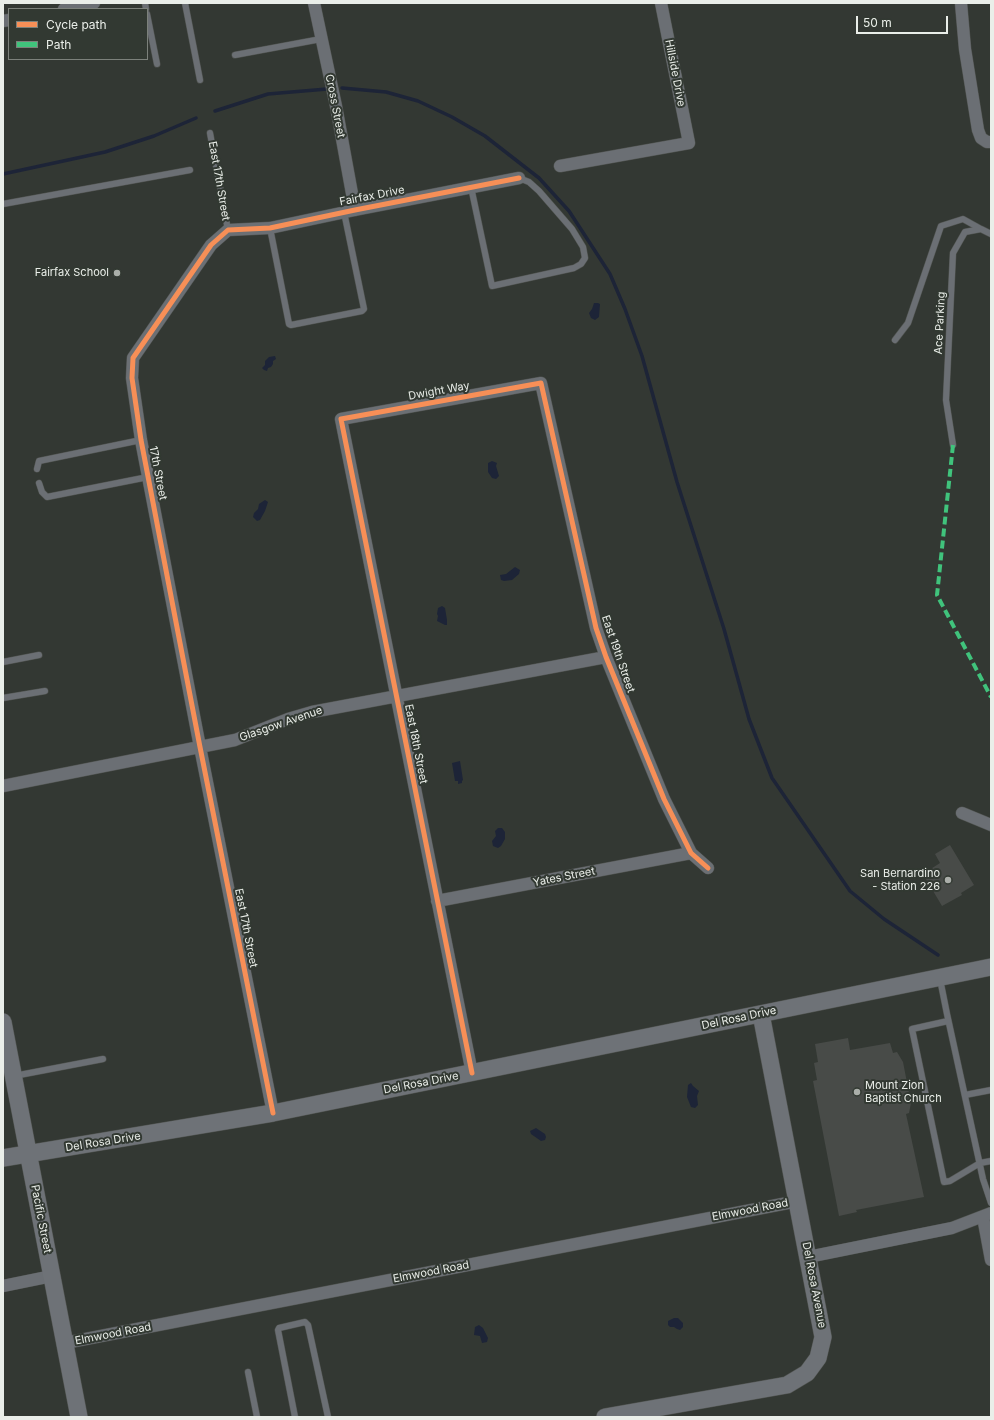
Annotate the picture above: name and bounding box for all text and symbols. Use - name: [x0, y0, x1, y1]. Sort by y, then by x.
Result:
- legend: [8, 8, 148, 60]
- scale bar: [858, 8, 950, 34]
- text: 50 m: [863, 15, 892, 30]
- text: Cycle path: [46, 17, 107, 32]
- text: Path: [46, 37, 71, 52]
- street label: Hillside Drive: [662, 38, 688, 108]
- street label: Cross Street: [322, 73, 348, 139]
- street label: East 17th Street: [206, 140, 232, 222]
- street label: Fairfax Drive: [338, 183, 406, 209]
- place label: Fairfax School: [35, 266, 109, 280]
- marker: Fairfax School: [112, 268, 122, 278]
- street label: Ace Parking: [932, 291, 948, 355]
- street label: Dwight Way: [407, 379, 471, 403]
- street label: 17th Street: [146, 445, 170, 501]
- street label: East 19th Street: [599, 614, 637, 694]
- street label: East 18th Street: [402, 703, 430, 785]
- street label: Glasgow Avenue: [238, 704, 324, 744]
- street label: Yates Street: [532, 865, 596, 889]
- place label: San Bernardino - Station 226: [860, 867, 940, 893]
- marker: San Bernardino - Station 226: [943, 875, 953, 885]
- street label: East 17th Street: [232, 887, 260, 969]
- street label: Del Rosa Drive: [700, 1004, 778, 1032]
- street label: Del Rosa Drive: [382, 1069, 460, 1097]
- place label: Mount Zion Baptist Church: [865, 1079, 942, 1105]
- marker: Mount Zion Baptist Church: [852, 1087, 862, 1097]
- street label: Del Rosa Drive: [64, 1130, 142, 1154]
- street label: Pacific Street: [28, 1184, 54, 1254]
- street label: Elmwood Road: [711, 1196, 789, 1224]
- street label: Del Rosa Avenue: [799, 1241, 829, 1329]
- street label: Elmwood Road: [392, 1258, 470, 1286]
- street label: Elmwood Road: [74, 1320, 152, 1348]

